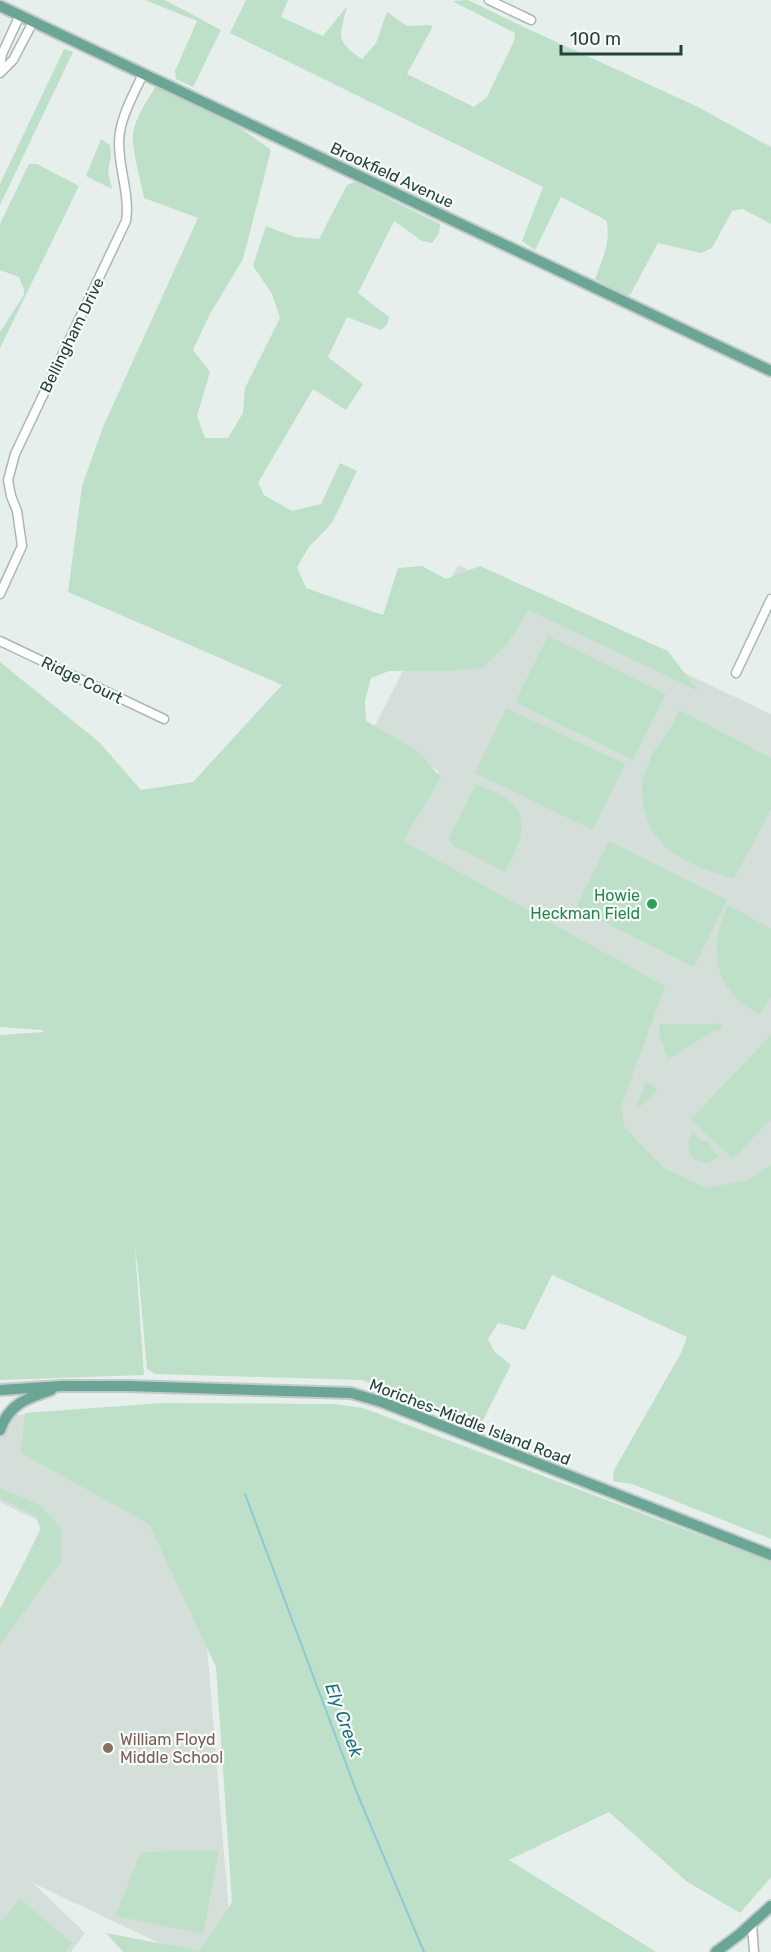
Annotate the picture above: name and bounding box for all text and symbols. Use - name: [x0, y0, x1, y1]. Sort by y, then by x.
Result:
- scale bar: [561, 18, 681, 56]
- text: 100 m: [570, 28, 621, 50]
- street label: Brookfield Avenue: [327, 138, 457, 212]
- street label: Bellingham Drive: [36, 274, 108, 396]
- street label: Ridge Court: [38, 652, 126, 708]
- place label: Howie Heckman Field: [530, 886, 640, 923]
- marker: Howie Heckman Field: [645, 897, 659, 911]
- street label: Moriches-Middle Island Road: [367, 1375, 573, 1469]
- water label: Ely Creek: [320, 1680, 368, 1761]
- place label: William Floyd Middle School: [120, 1730, 223, 1767]
- marker: William Floyd Middle School: [101, 1741, 115, 1755]

